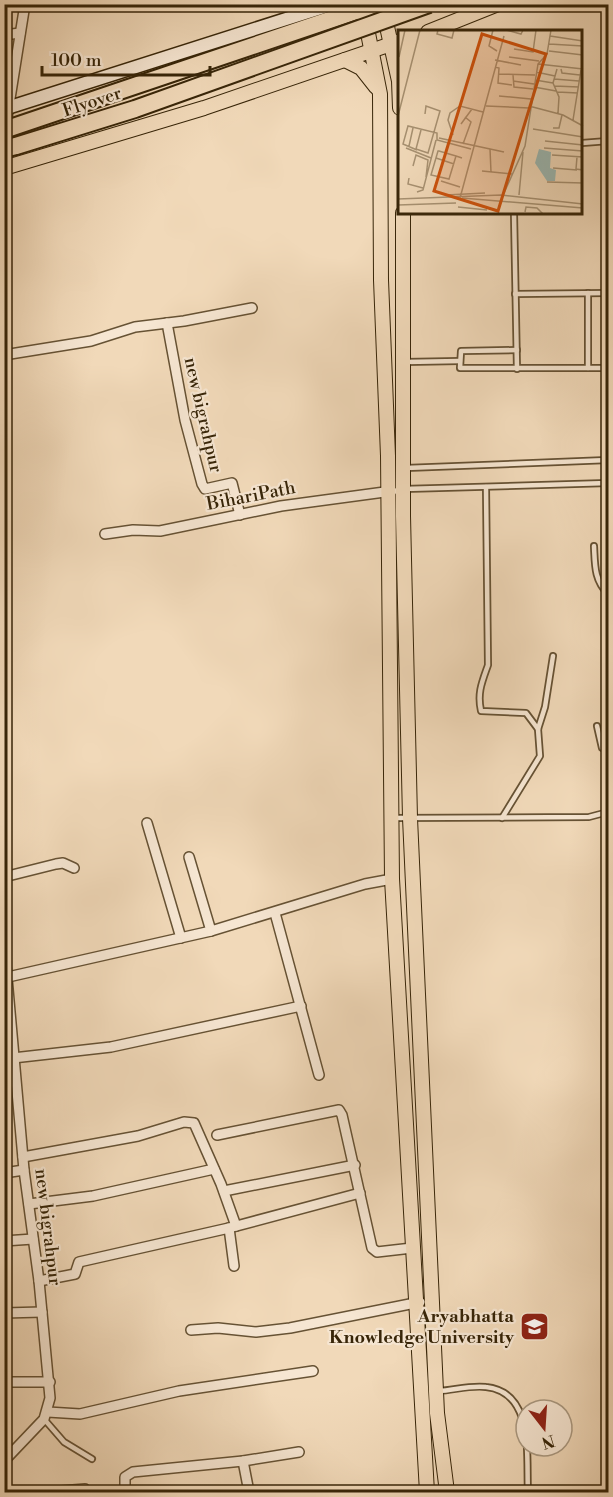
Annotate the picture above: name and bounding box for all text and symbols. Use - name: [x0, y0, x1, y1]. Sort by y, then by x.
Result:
- inset map: [398, 30, 583, 214]
- scale bar: [42, 39, 210, 77]
- text: 100 m: [51, 49, 102, 72]
- street label: Flyover: [59, 82, 125, 122]
- street label: new bigrahpur: [179, 355, 228, 475]
- street label: BihariPath: [203, 476, 298, 516]
- street label: new bigrahpur: [29, 1167, 67, 1287]
- place label: Aryabhatta Knowledge University: [329, 1305, 515, 1349]
- school or university icon: Aryabhatta Knowledge University: [519, 1310, 551, 1342]
- north arrow: [514, 1398, 574, 1458]
- text: N: [539, 1430, 557, 1453]

